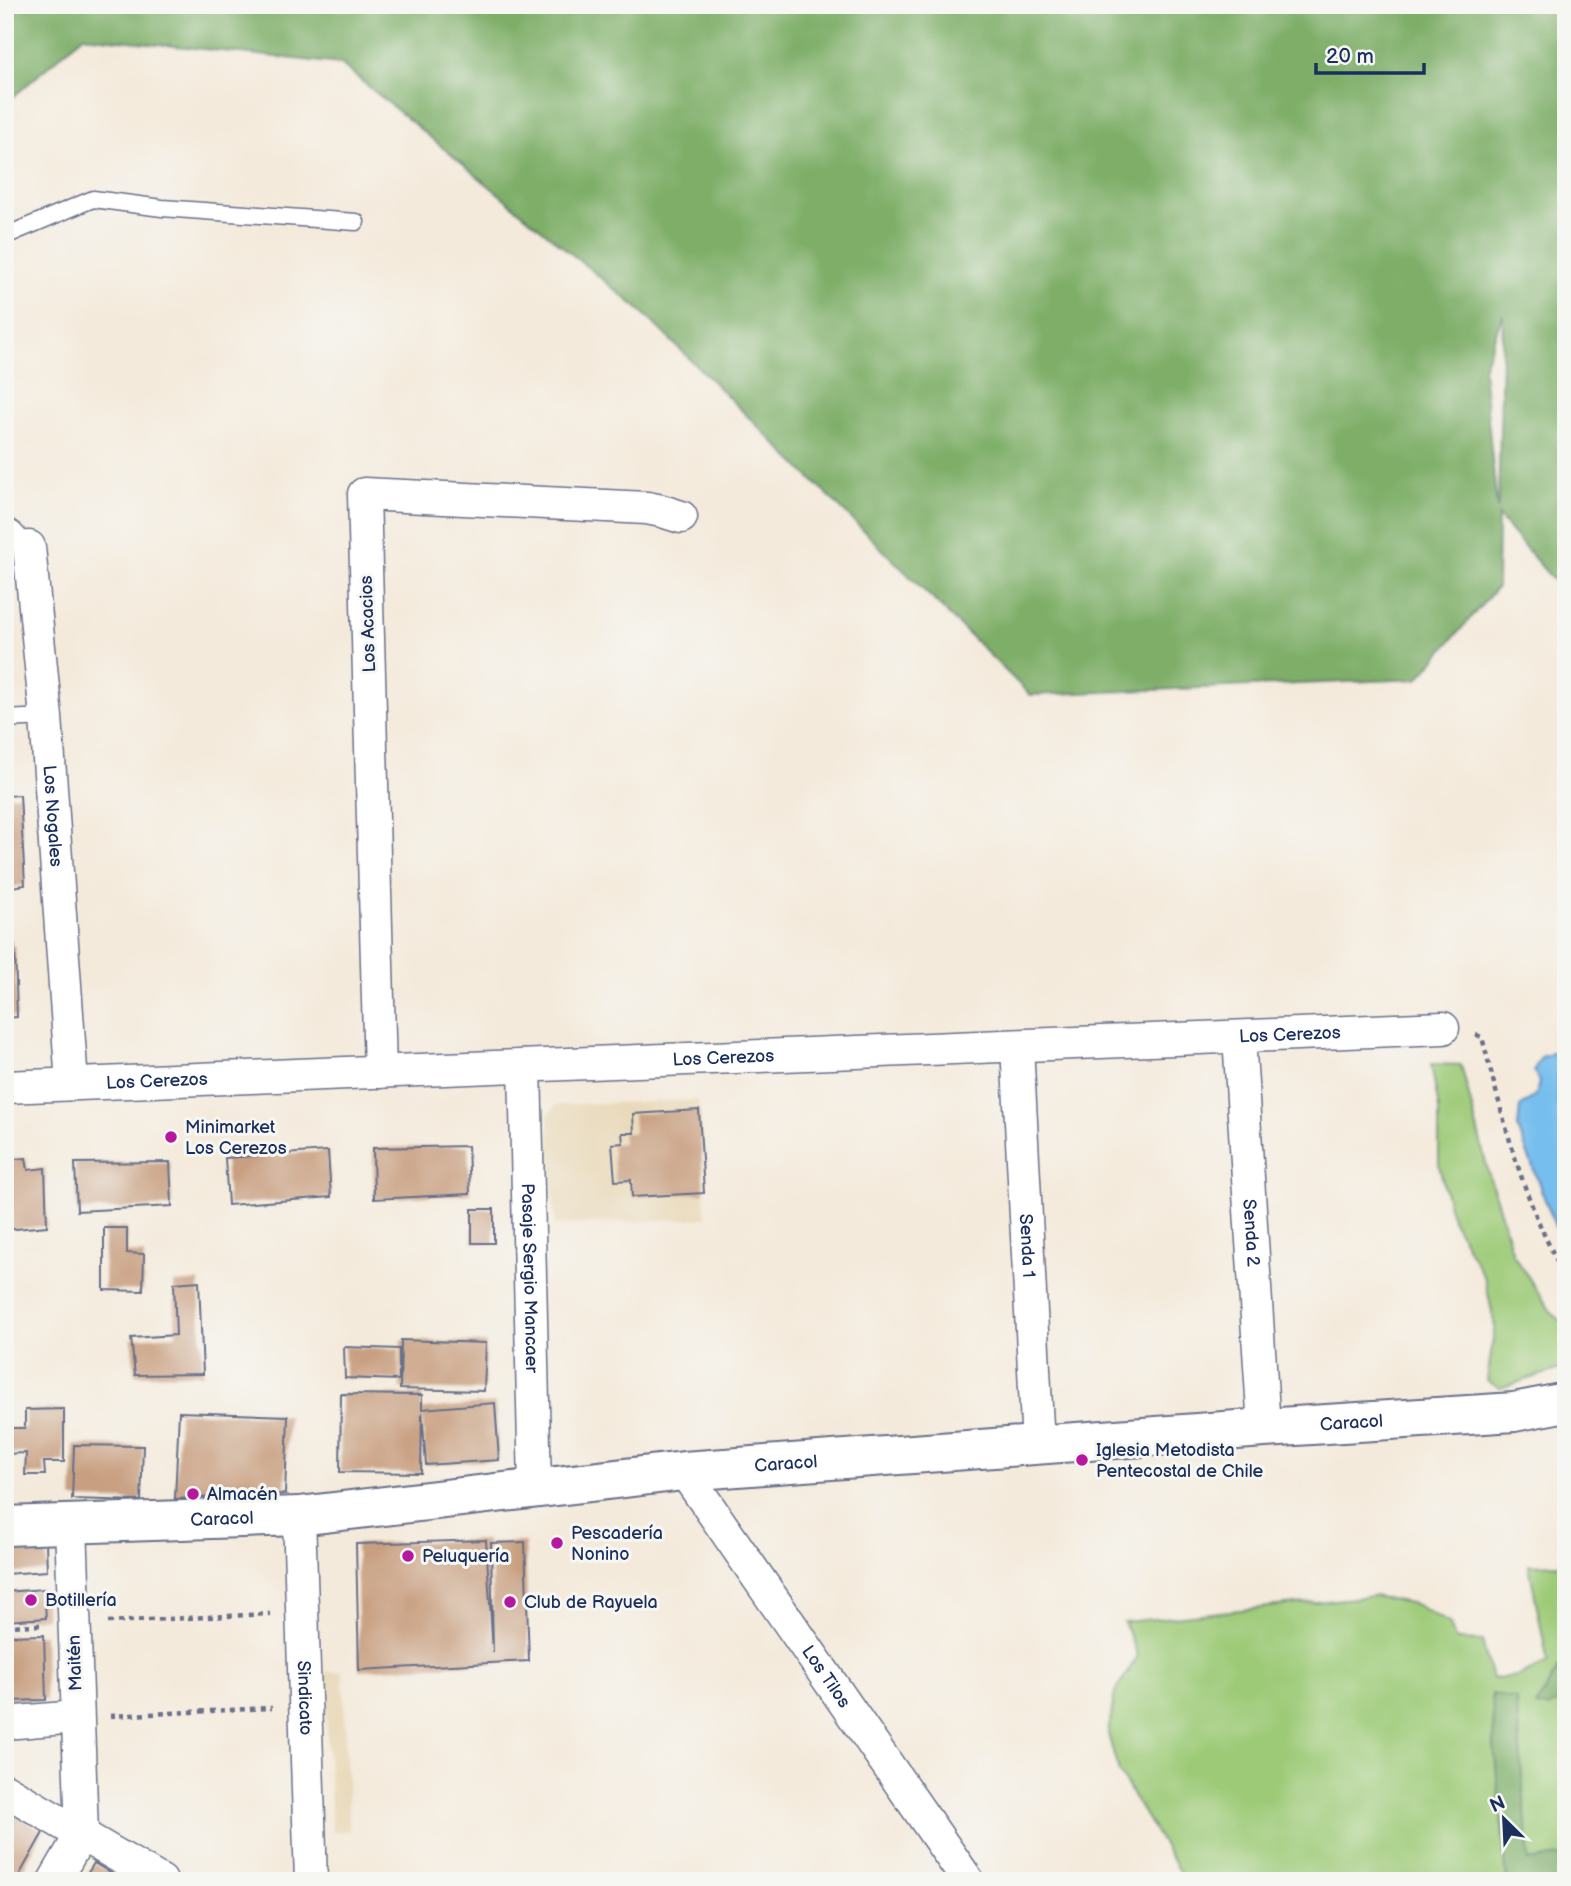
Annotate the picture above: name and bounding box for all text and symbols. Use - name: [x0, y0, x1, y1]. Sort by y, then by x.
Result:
- scale bar: [1316, 32, 1424, 76]
- text: 20 m: [1326, 44, 1374, 69]
- street label: Los Acacios: [356, 575, 380, 673]
- street label: Los Nogales: [39, 764, 67, 867]
- street label: Los Cerezos: [1239, 1022, 1341, 1047]
- street label: Los Cerezos: [672, 1045, 775, 1070]
- street label: Los Cerezos: [106, 1068, 208, 1093]
- place label: Minimarket Los Cerezos: [185, 1117, 287, 1159]
- marker: Minimarket Los Cerezos: [163, 1129, 179, 1145]
- street label: Pasaje Sergio Mancaer: [517, 1183, 543, 1374]
- street label: Senda 2: [1239, 1198, 1264, 1267]
- street label: Senda 1: [1015, 1213, 1040, 1278]
- street label: Caracol: [1319, 1410, 1384, 1435]
- place label: Iglesia Metodista Pentecostal de Chile: [1096, 1440, 1264, 1482]
- street label: Caracol: [754, 1451, 818, 1476]
- marker: Iglesia Metodista Pentecostal de Chile: [1074, 1452, 1090, 1468]
- place label: Almacén: [207, 1484, 278, 1505]
- marker: Almacén: [185, 1486, 201, 1502]
- street label: Caracol: [190, 1507, 254, 1530]
- place label: Pescadería Nonino: [571, 1523, 663, 1565]
- marker: Pescadería Nonino: [549, 1535, 565, 1551]
- place label: Peluquería: [422, 1546, 509, 1567]
- marker: Peluquería: [400, 1548, 416, 1564]
- place label: Botillería: [45, 1590, 117, 1611]
- marker: Botillería: [23, 1592, 39, 1608]
- place label: Club de Rayuela: [524, 1592, 658, 1613]
- marker: Club de Rayuela: [502, 1594, 518, 1610]
- street label: Maitén: [64, 1635, 86, 1691]
- street label: Los Tilos: [798, 1641, 855, 1712]
- street label: Sindicato: [293, 1660, 317, 1736]
- north arrow: [1470, 1784, 1540, 1854]
- text: N: [1486, 1791, 1509, 1818]

